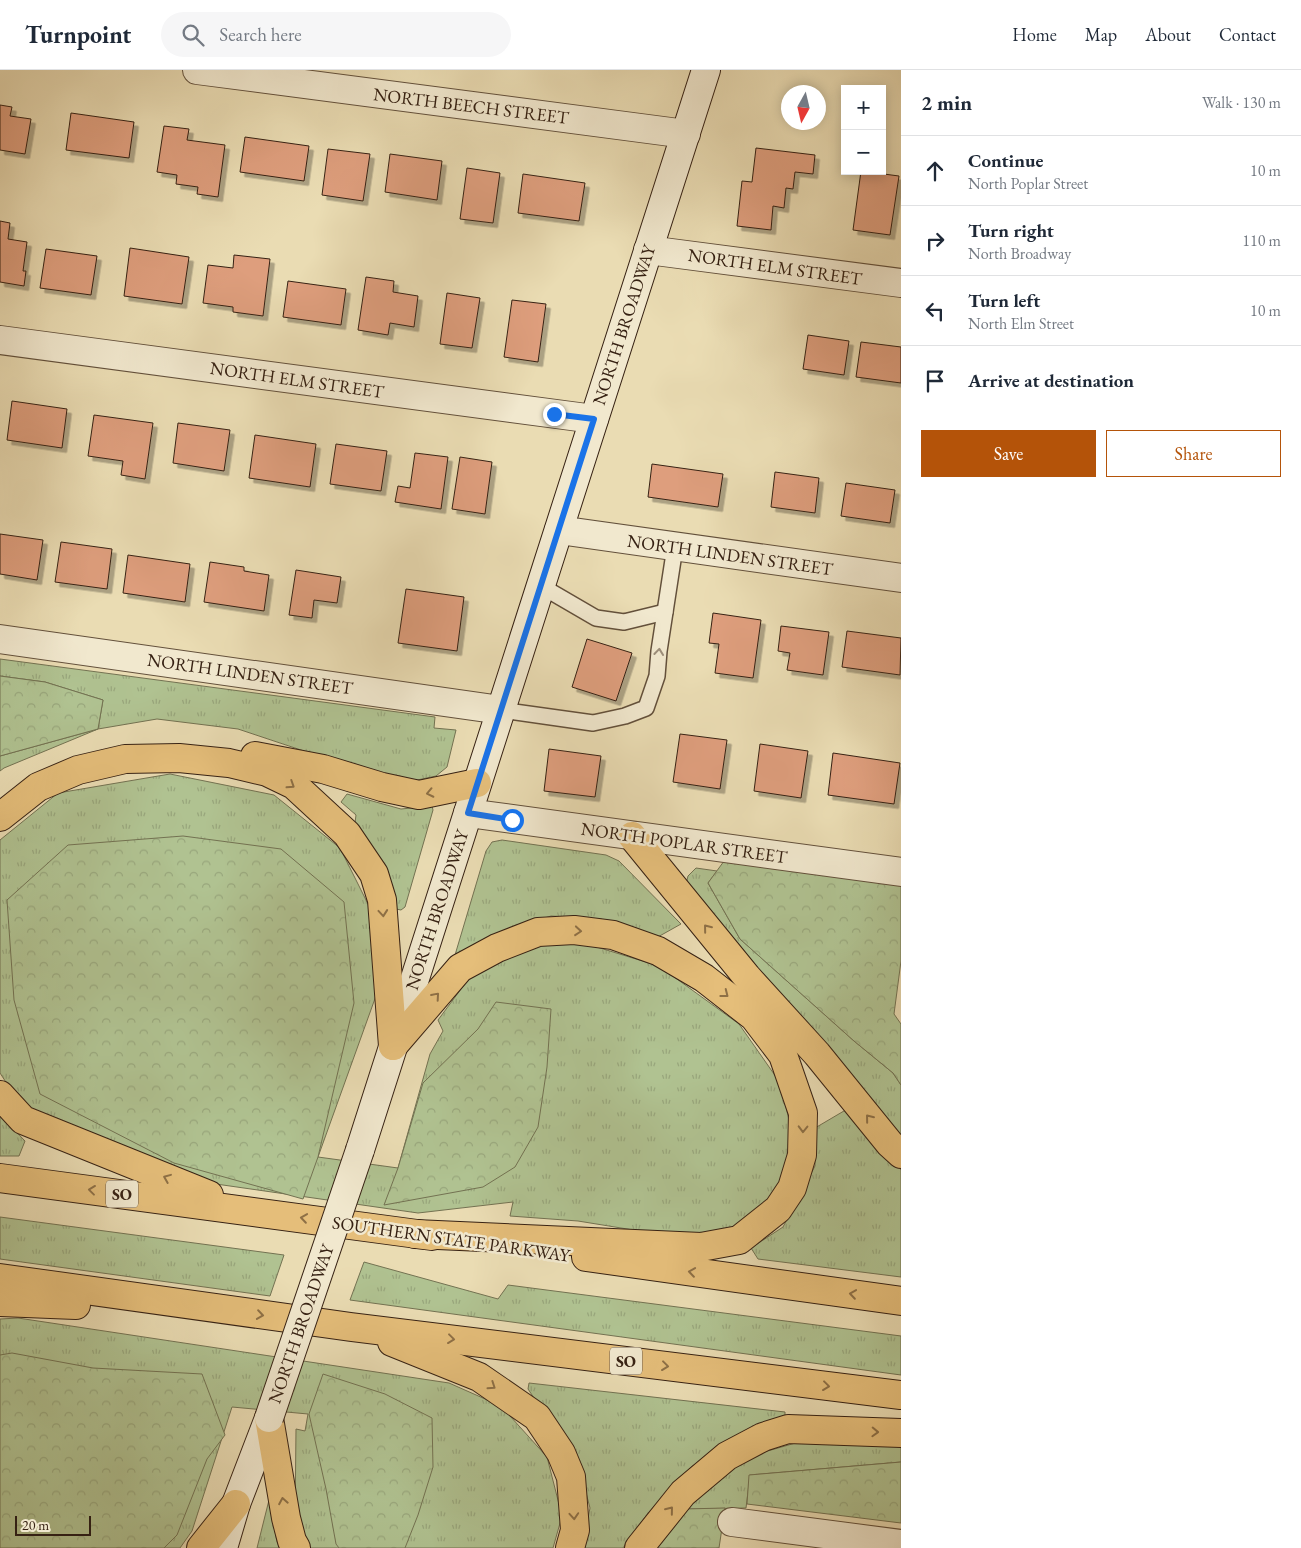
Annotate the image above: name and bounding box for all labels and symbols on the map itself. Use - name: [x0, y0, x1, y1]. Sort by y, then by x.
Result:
- street label: NORTH BEECH STREET: [372, 82, 571, 129]
- north arrow: [781, 85, 826, 130]
- street label: NORTH BROADWAY: [587, 240, 661, 408]
- street label: NORTH ELM STREET: [687, 243, 864, 290]
- street label: NORTH ELM STREET: [209, 356, 386, 403]
- route end: [543, 403, 566, 426]
- street label: NORTH LINDEN STREET: [626, 529, 835, 580]
- street label: NORTH LINDEN STREET: [146, 648, 355, 699]
- one-way arrow: [653, 648, 664, 656]
- one-way arrow: [286, 779, 295, 788]
- one-way arrow: [425, 787, 434, 798]
- route start: [501, 809, 524, 832]
- street label: NORTH POPLAR STREET: [580, 817, 790, 868]
- street label: NORTH BROADWAY: [400, 825, 474, 993]
- one-way arrow: [377, 909, 388, 917]
- one-way arrow: [703, 924, 712, 933]
- one-way arrow: [574, 925, 582, 936]
- one-way arrow: [719, 988, 728, 996]
- one-way arrow: [431, 992, 440, 1001]
- one-way arrow: [866, 1115, 874, 1124]
- one-way arrow: [798, 1126, 808, 1133]
- one-way arrow: [163, 1174, 172, 1185]
- road number: SO: [106, 1180, 138, 1208]
- one-way arrow: [88, 1185, 96, 1196]
- street label: SOUTHERN STATE PARKWAY: [331, 1210, 573, 1267]
- one-way arrow: [300, 1213, 308, 1224]
- street label: NORTH BROADWAY: [262, 1240, 339, 1406]
- one-way arrow: [687, 1267, 695, 1278]
- one-way arrow: [848, 1289, 856, 1300]
- one-way arrow: [256, 1309, 264, 1320]
- one-way arrow: [447, 1334, 456, 1344]
- road number: SO: [610, 1348, 642, 1374]
- one-way arrow: [661, 1360, 669, 1371]
- one-way arrow: [487, 1380, 496, 1390]
- one-way arrow: [822, 1380, 830, 1390]
- one-way arrow: [872, 1427, 879, 1437]
- one-way arrow: [279, 1497, 289, 1506]
- one-way arrow: [664, 1507, 672, 1516]
- one-way arrow: [568, 1512, 579, 1520]
- scale bar: [15, 1513, 91, 1536]

